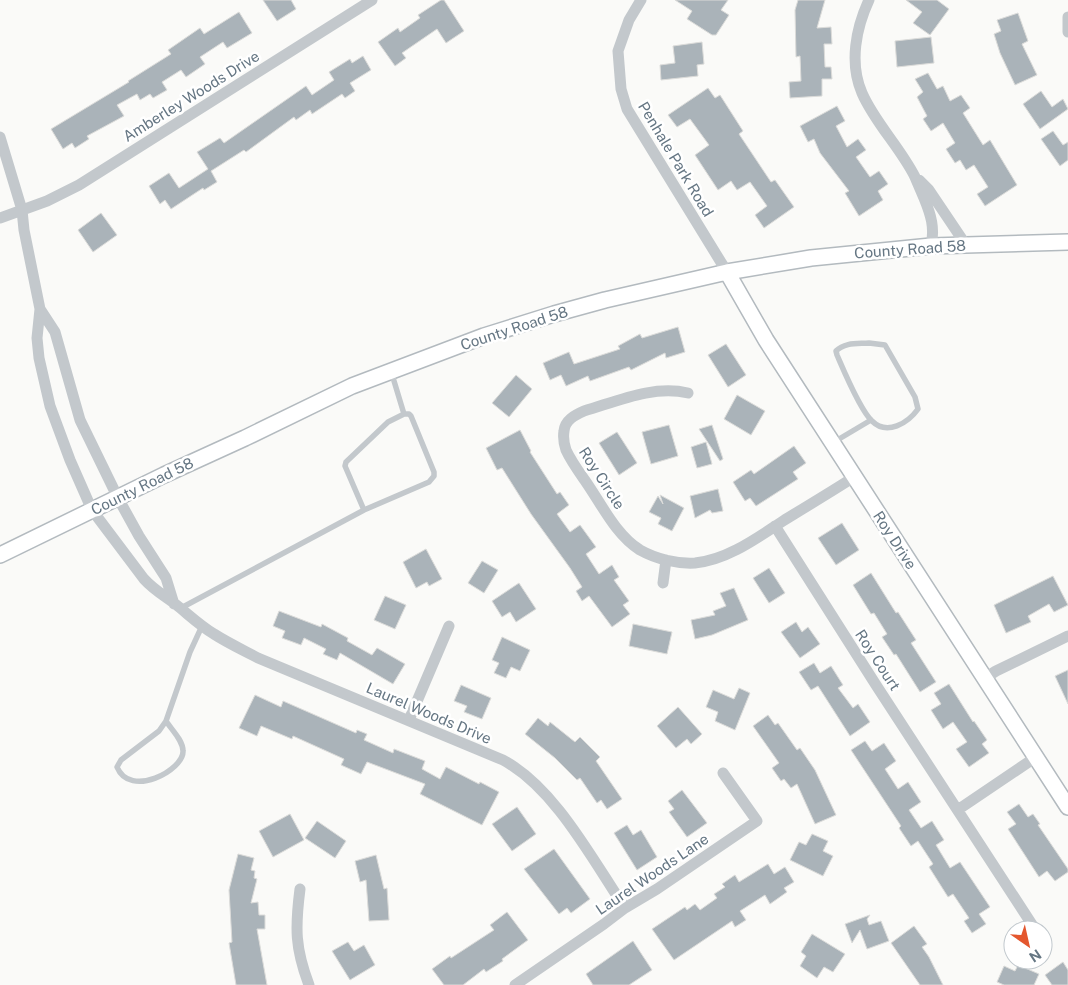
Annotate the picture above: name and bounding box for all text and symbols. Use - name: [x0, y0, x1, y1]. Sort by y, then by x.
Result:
- street label: Amberley Woods Drive: [120, 47, 262, 145]
- street label: Penhale Park Road: [635, 99, 717, 219]
- street label: County Road 58: [854, 237, 966, 261]
- street label: County Road 58: [458, 303, 570, 353]
- street label: Roy Circle: [576, 444, 628, 512]
- street label: County Road 58: [88, 454, 196, 518]
- street label: Roy Drive: [870, 508, 920, 572]
- street label: Roy Court: [852, 626, 904, 694]
- street label: Laurel Woods Drive: [364, 679, 494, 747]
- street label: Laurel Woods Lane: [592, 830, 712, 918]
- north arrow: [1003, 920, 1053, 970]
- text: N: [1026, 946, 1044, 965]

